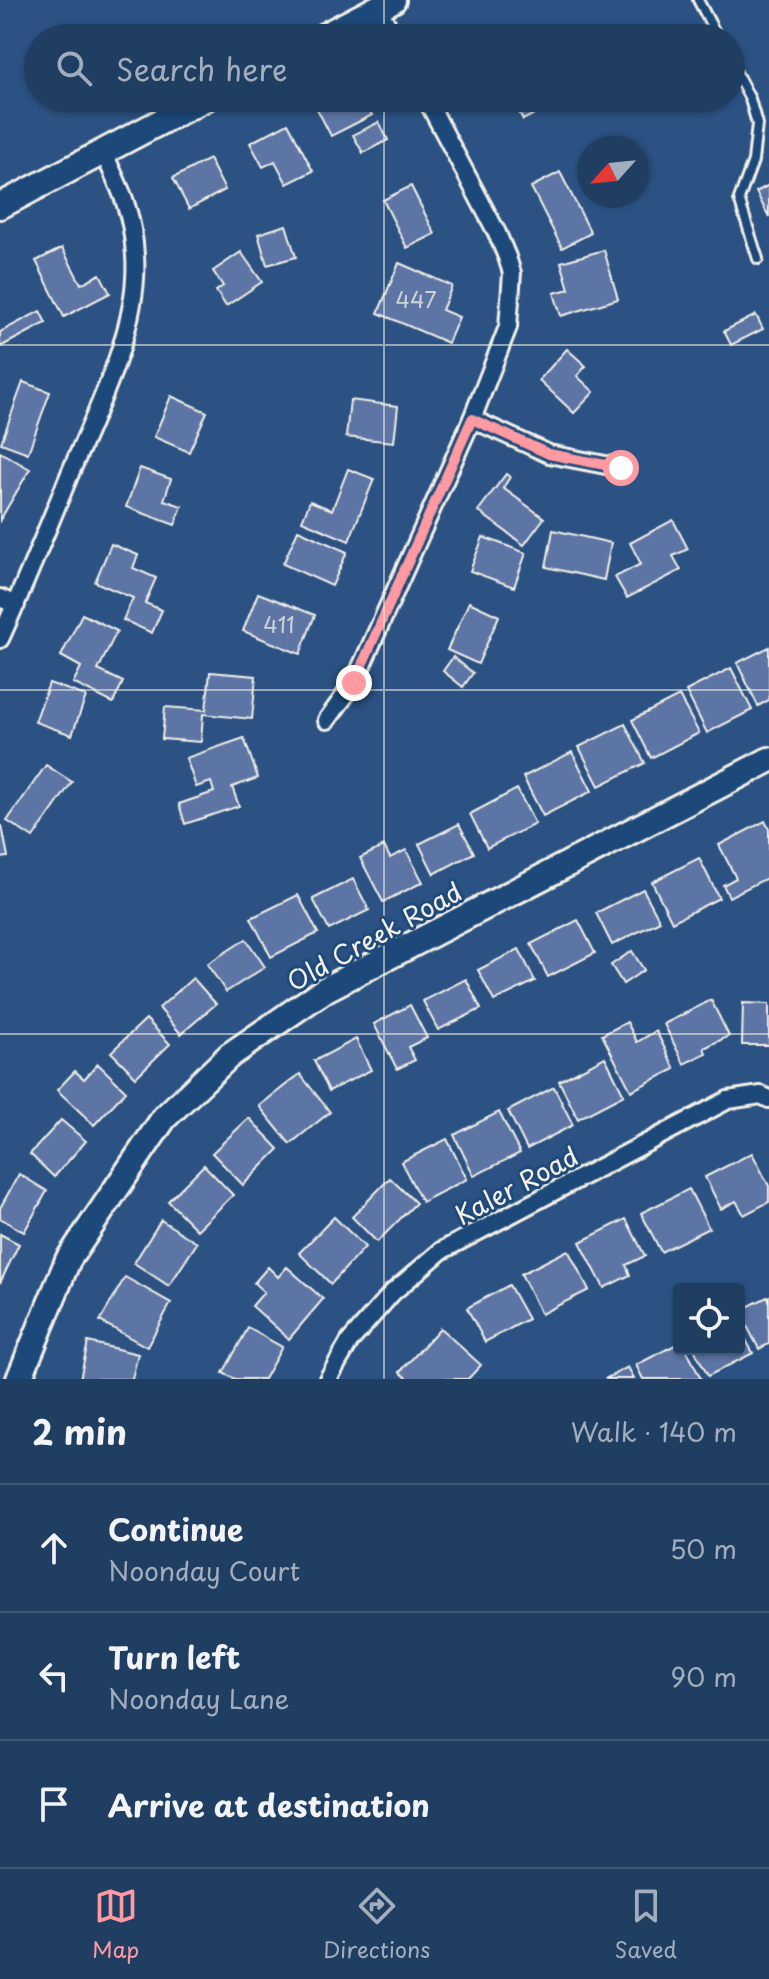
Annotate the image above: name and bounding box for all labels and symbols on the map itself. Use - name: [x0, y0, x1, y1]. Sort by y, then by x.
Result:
- north arrow: [577, 136, 649, 208]
- house number: 447: [395, 282, 437, 315]
- route start: [603, 450, 639, 486]
- house number: 411: [263, 607, 295, 640]
- route end: [336, 665, 372, 701]
- street label: Old Creek Road: [279, 872, 469, 1000]
- street label: Kaler Road: [447, 1136, 585, 1234]

